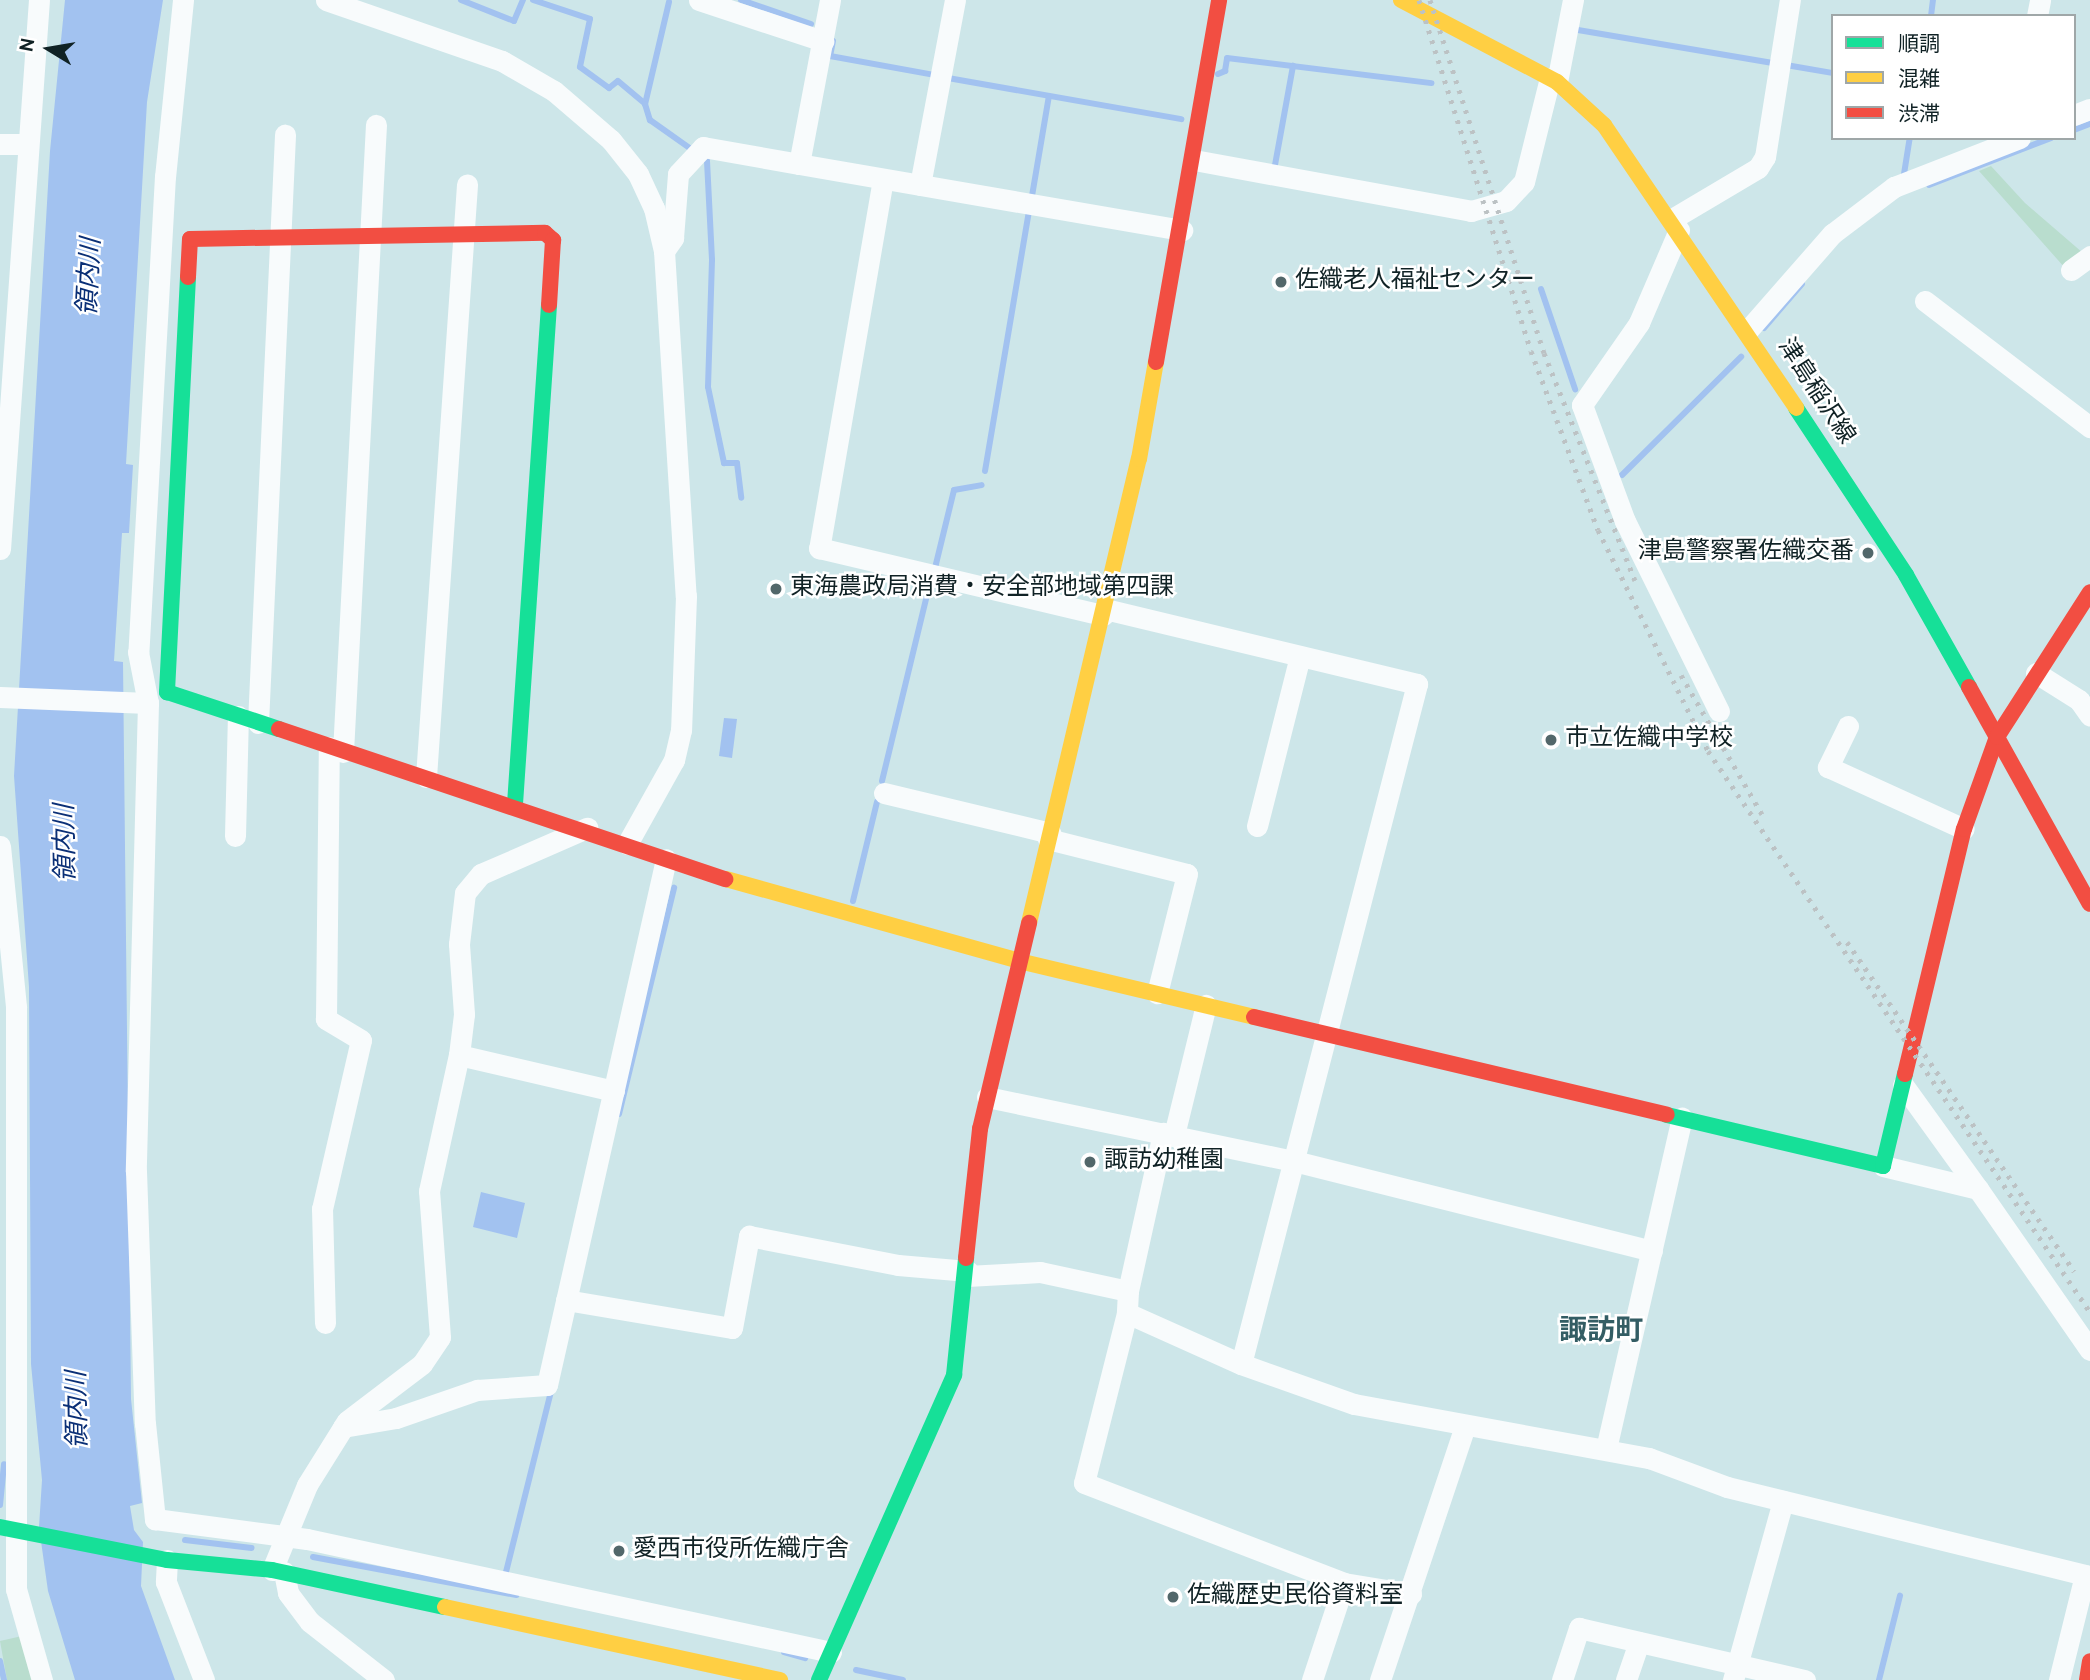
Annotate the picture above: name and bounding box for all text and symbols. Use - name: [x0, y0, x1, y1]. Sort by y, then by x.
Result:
- north arrow: [14, 14, 84, 84]
- legend: [1831, 14, 2076, 140]
- text: 順調: [1898, 32, 1940, 59]
- text: N: [15, 36, 41, 54]
- text: 混雑: [1898, 67, 1940, 94]
- text: 渋滞: [1898, 102, 1940, 129]
- water label: 領内川: [73, 237, 109, 317]
- place label: 佐織老人福祉センター: [1295, 268, 1535, 296]
- marker: 佐織老人福祉センター: [1273, 274, 1289, 290]
- street label: 津島稲沢線: [1770, 334, 1860, 450]
- place label: 津島警察署佐織交番: [1638, 539, 1854, 567]
- marker: 津島警察署佐織交番: [1860, 545, 1876, 561]
- place label: 東海農政局消費・安全部地域第四課: [790, 575, 1174, 603]
- marker: 東海農政局消費・安全部地域第四課: [768, 581, 784, 597]
- place label: 市立佐織中学校: [1565, 726, 1733, 754]
- marker: 市立佐織中学校: [1543, 732, 1559, 748]
- water label: 領内川: [51, 804, 83, 882]
- place label: 諏訪幼稚園: [1104, 1148, 1224, 1176]
- marker: 諏訪幼稚園: [1082, 1154, 1098, 1170]
- district label: 諏訪町: [1559, 1315, 1643, 1349]
- water label: 領内川: [63, 1371, 95, 1449]
- place label: 愛西市役所佐織庁舎: [633, 1537, 849, 1565]
- marker: 愛西市役所佐織庁舎: [611, 1543, 627, 1559]
- place label: 佐織歴史民俗資料室: [1187, 1583, 1403, 1611]
- marker: 佐織歴史民俗資料室: [1165, 1589, 1181, 1605]

